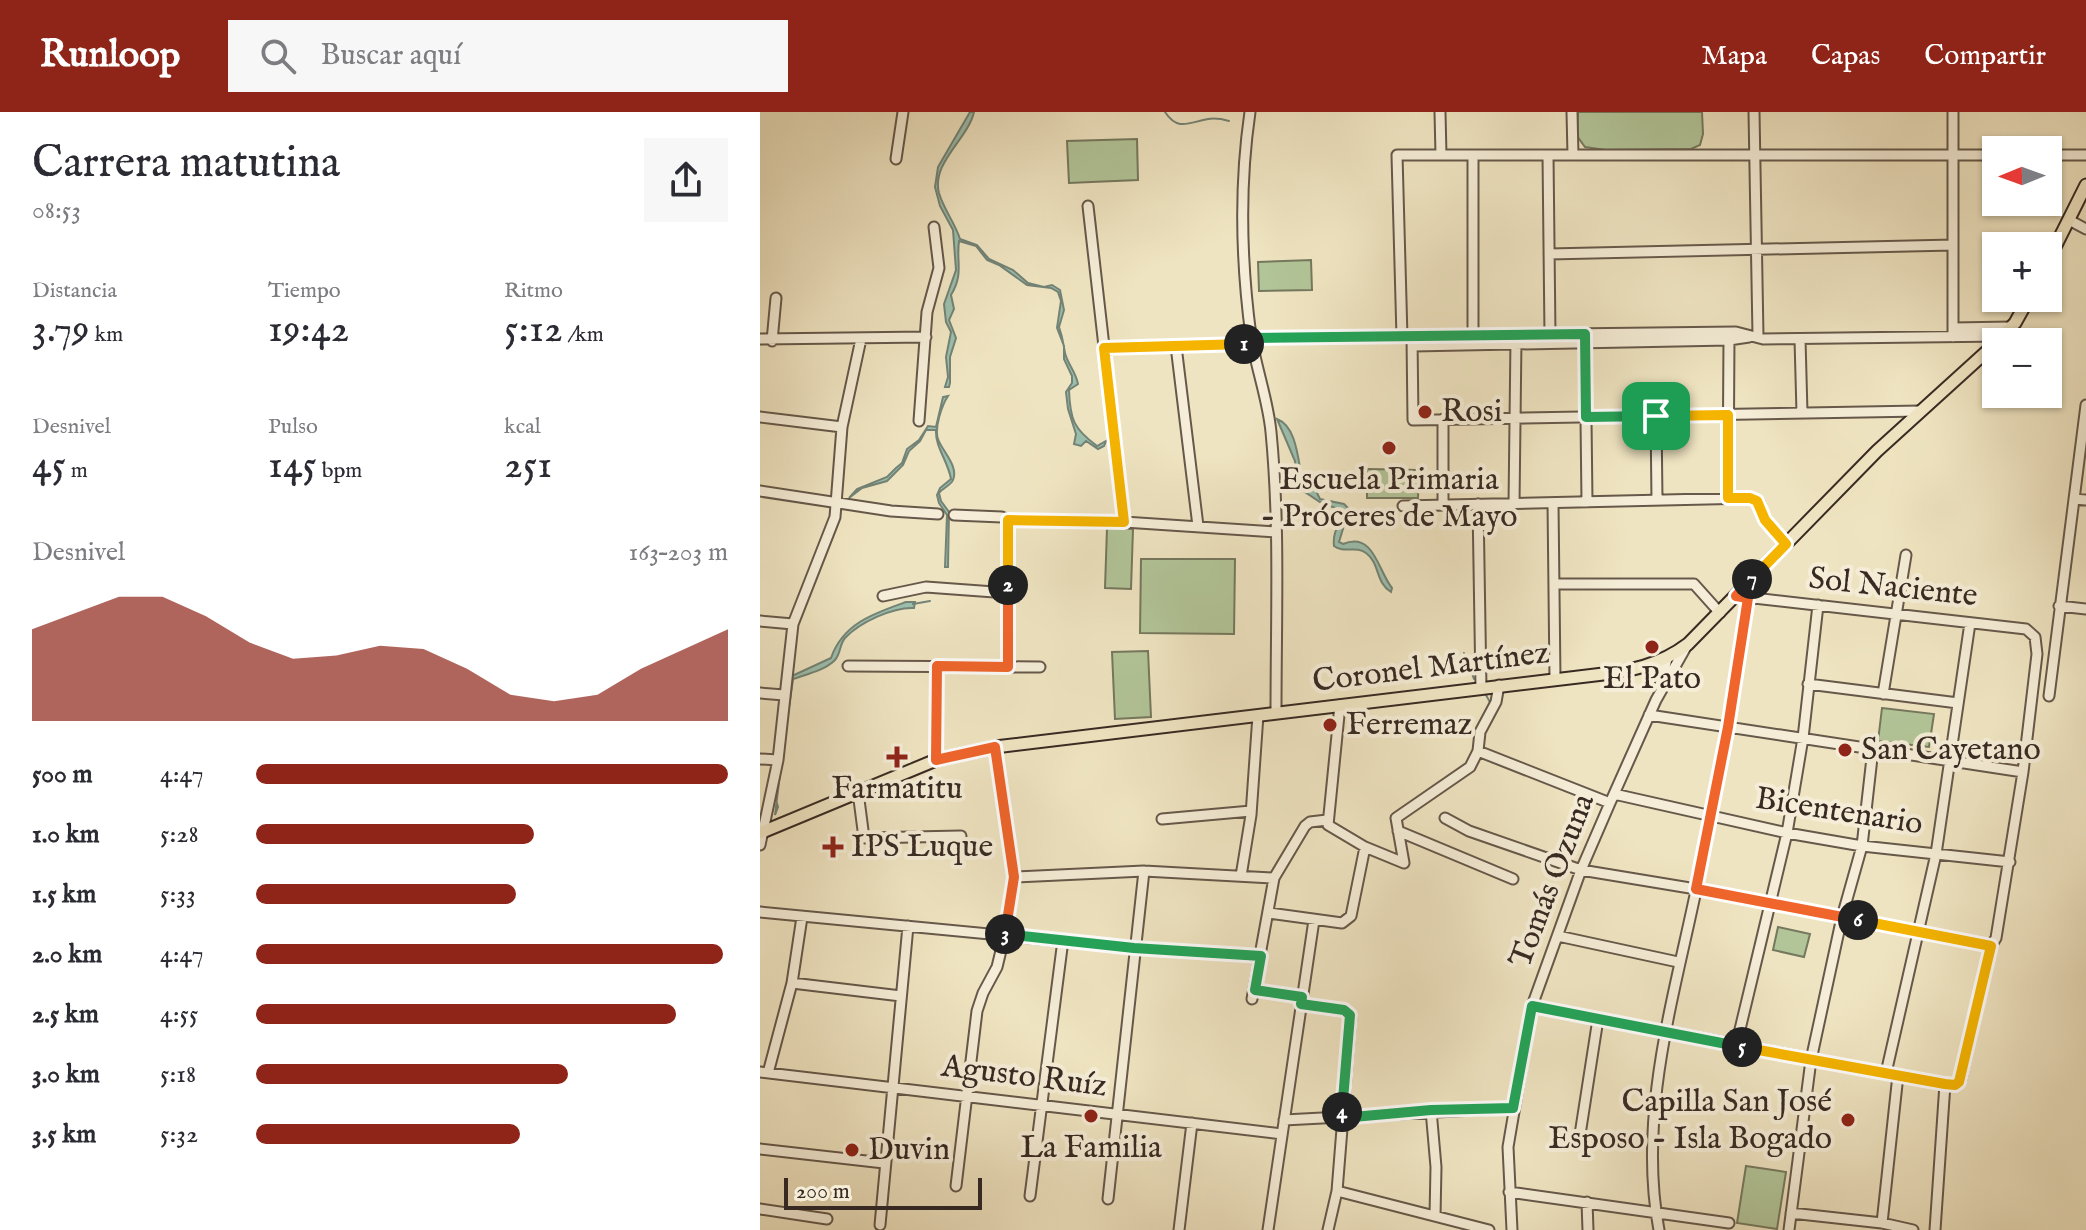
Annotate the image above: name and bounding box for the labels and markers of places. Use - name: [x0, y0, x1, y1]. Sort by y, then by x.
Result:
- pin: 1: [1224, 324, 1264, 364]
- pin: [1622, 382, 1690, 450]
- place label: Rosi: [1441, 392, 1502, 433]
- marker: Rosi: [1416, 403, 1434, 421]
- marker: Escuela Primaria - Próceres de Mayo: [1380, 439, 1398, 457]
- place label: Escuela Primaria - Próceres de Mayo: [1260, 460, 1518, 538]
- pin: 7: [1732, 559, 1772, 599]
- pin: 2: [988, 565, 1028, 605]
- marker: El Pato: [1643, 638, 1661, 656]
- place label: El Pato: [1603, 659, 1701, 700]
- place label: Ferremaz: [1346, 705, 1472, 746]
- marker: Ferremaz: [1321, 716, 1339, 734]
- place label: San Cayetano: [1861, 730, 2041, 771]
- marker: San Cayetano: [1836, 741, 1854, 759]
- marker: Farmatitu: [888, 748, 906, 766]
- place label: Farmatitu: [832, 769, 963, 810]
- place label: IPS Luque: [851, 827, 993, 868]
- marker: IPS Luque: [822, 836, 844, 858]
- pin: 6: [1838, 900, 1878, 940]
- pin: 3: [985, 914, 1025, 954]
- pin: 5: [1722, 1027, 1762, 1067]
- place label: Capilla San José Esposo - Isla Bogado: [1548, 1082, 1832, 1160]
- pin: 4: [1322, 1092, 1362, 1132]
- marker: La Familia: [1082, 1107, 1100, 1125]
- marker: Capilla San José Esposo - Isla Bogado: [1839, 1111, 1857, 1129]
- place label: La Familia: [1020, 1128, 1162, 1169]
- place label: Duvin: [868, 1130, 950, 1171]
- marker: Duvin: [843, 1141, 861, 1159]

